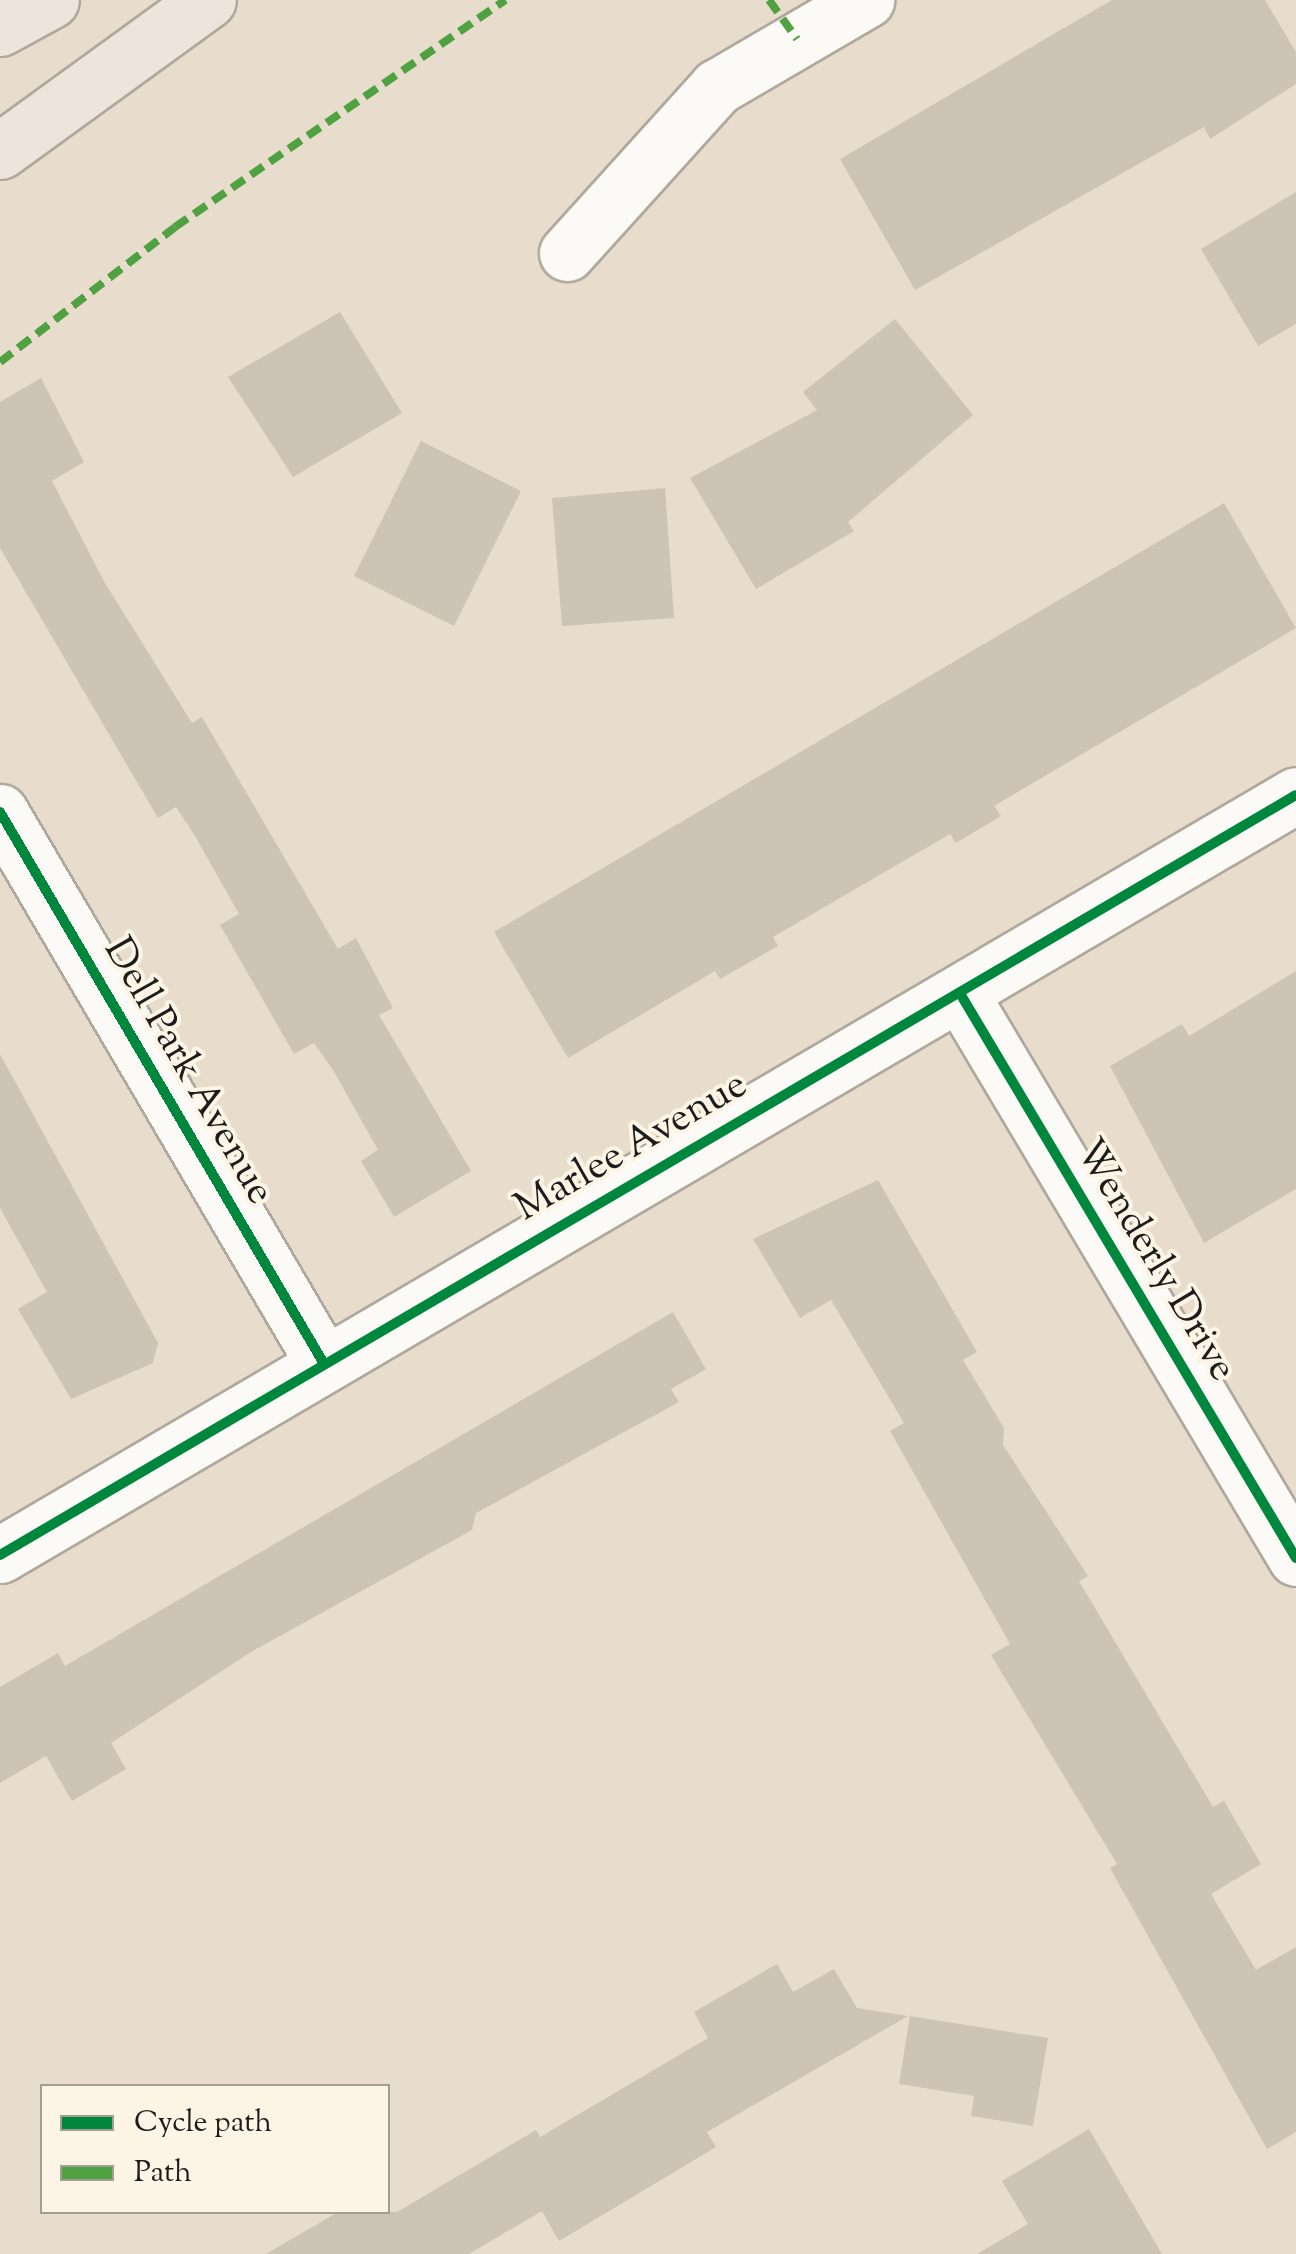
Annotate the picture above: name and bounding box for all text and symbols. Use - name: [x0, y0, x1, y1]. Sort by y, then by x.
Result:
- street label: Dell Park Avenue: [91, 930, 283, 1214]
- street label: Marlee Avenue: [508, 1062, 756, 1234]
- street label: Wenderly Drive: [1063, 1131, 1245, 1391]
- legend: [40, 2084, 390, 2214]
- text: Cycle path: [134, 2102, 272, 2145]
- text: Path: [134, 2152, 192, 2195]

